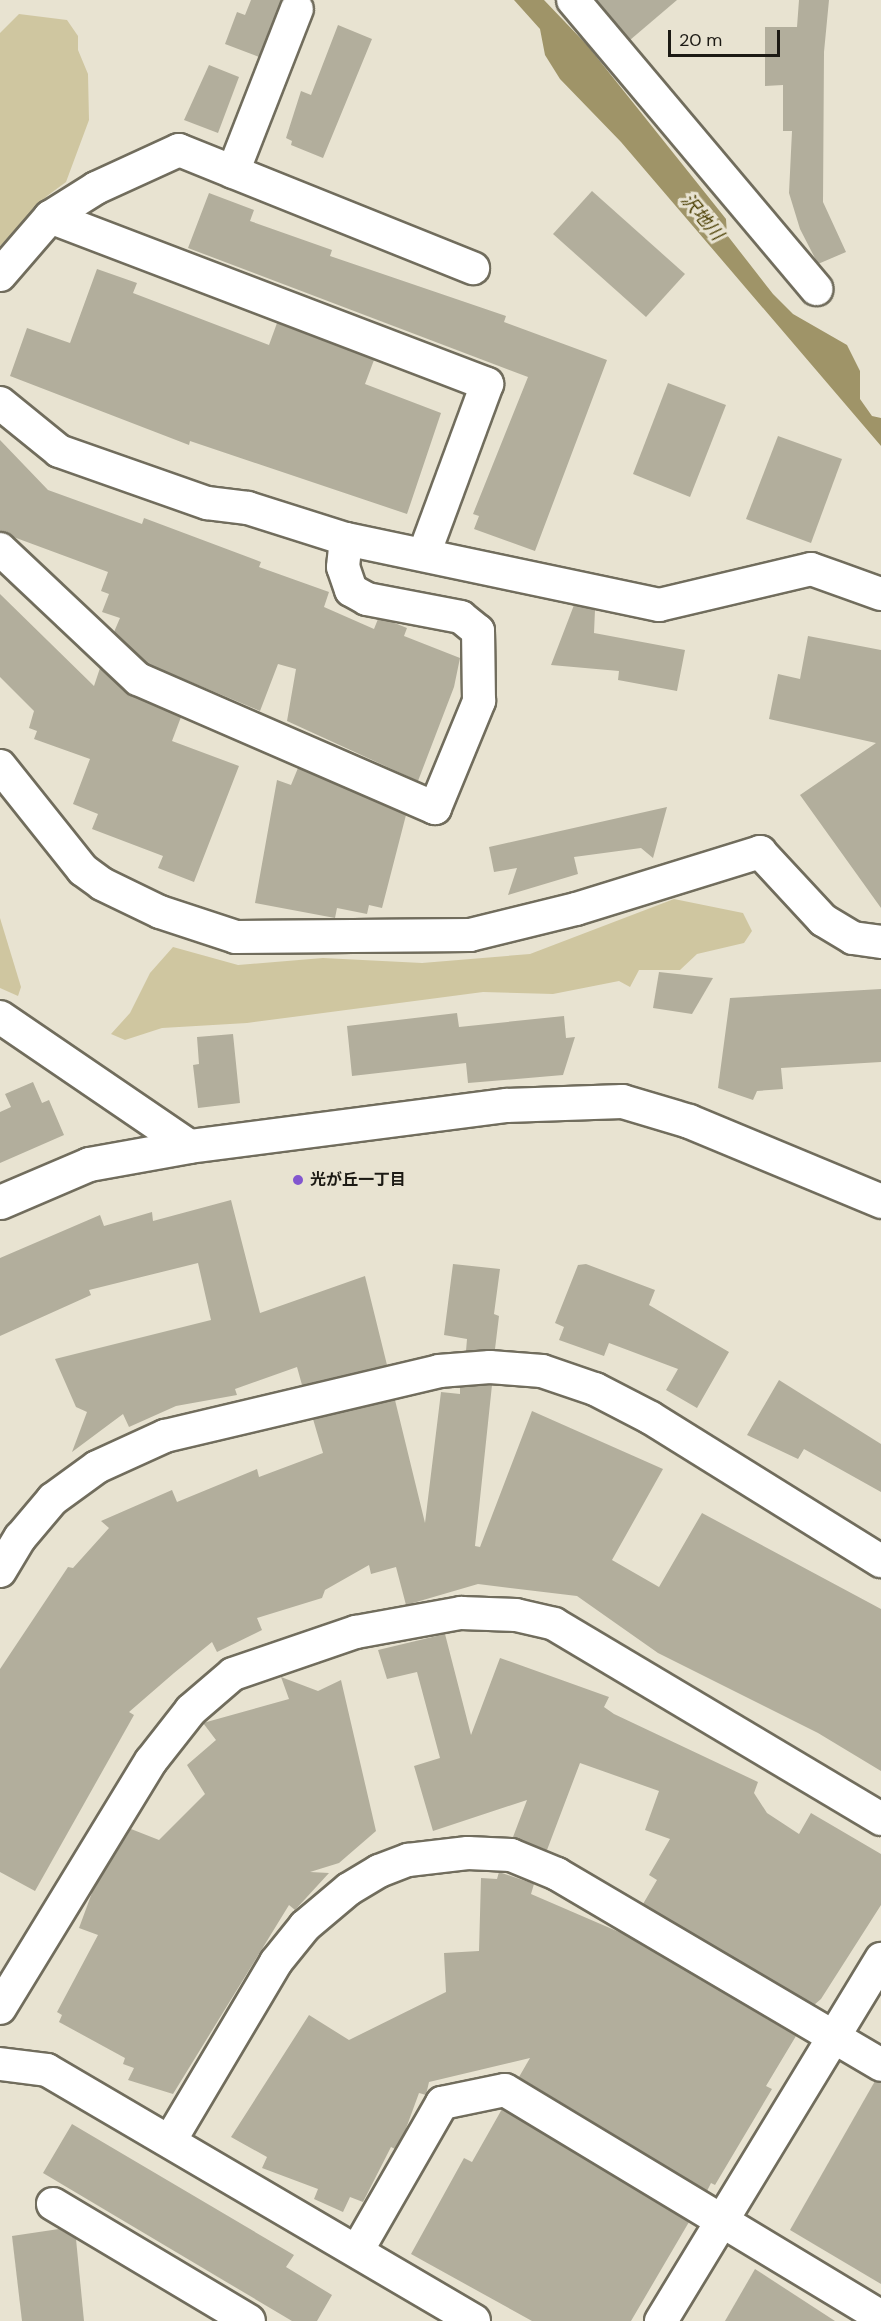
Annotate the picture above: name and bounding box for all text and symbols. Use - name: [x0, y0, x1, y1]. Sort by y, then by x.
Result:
- scale bar: [671, 18, 784, 56]
- text: 20 m: [679, 28, 722, 52]
- water label: 沢地川: [676, 189, 728, 245]
- place label: 光が丘一丁目: [310, 1170, 406, 1190]
- marker: 光が丘一丁目: [291, 1173, 305, 1187]

